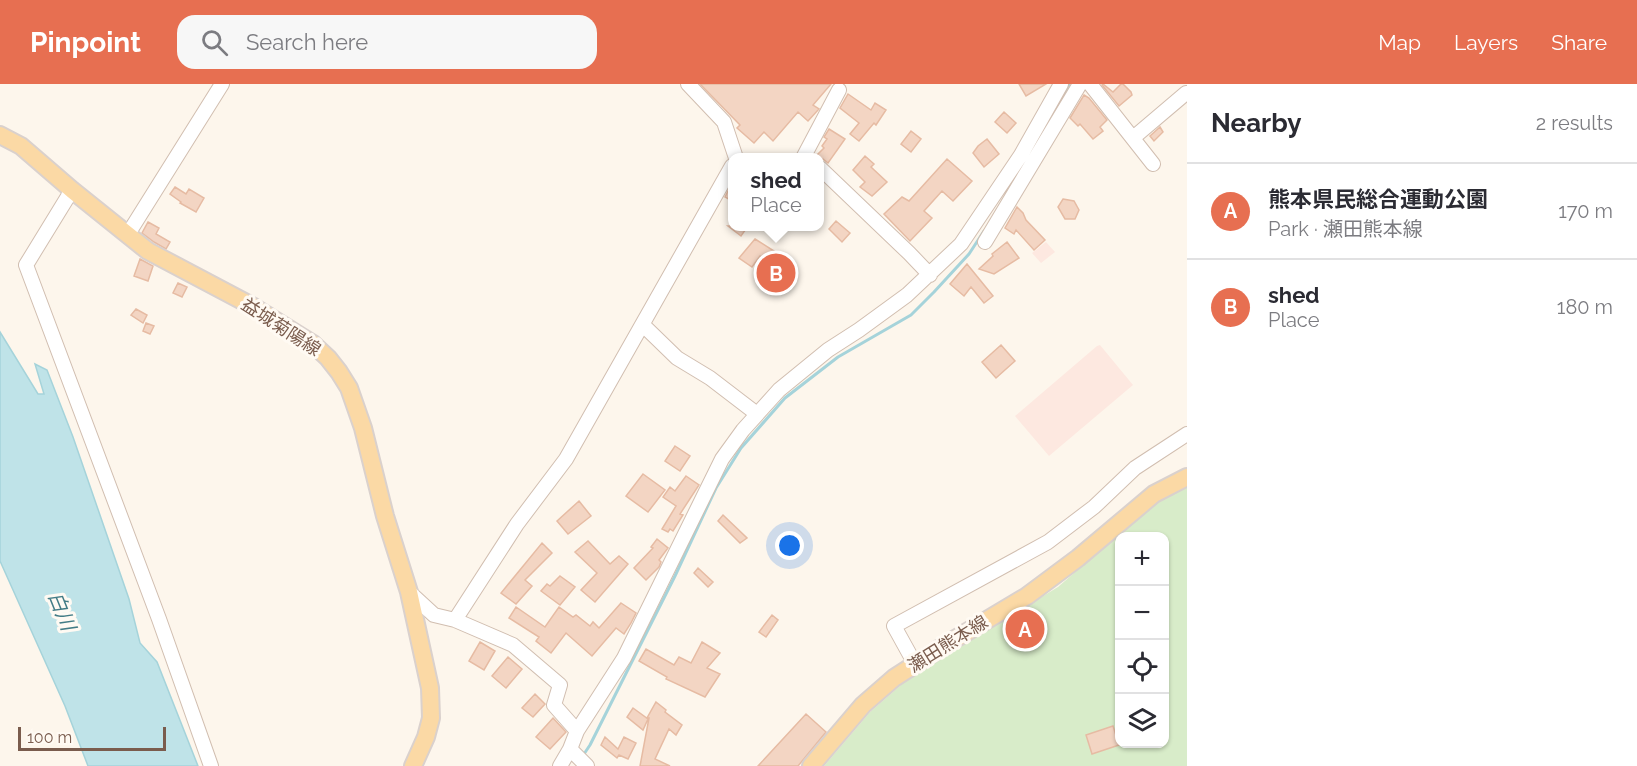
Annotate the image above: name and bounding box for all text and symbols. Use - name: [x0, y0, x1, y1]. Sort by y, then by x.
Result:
- search box: [177, 15, 597, 69]
- text: Pinpoint: [30, 26, 141, 59]
- icon: search: [198, 26, 231, 59]
- text: Search here: [246, 29, 368, 55]
- text: Map: [1378, 30, 1421, 55]
- text: Layers: [1454, 30, 1518, 55]
- text: Share: [1551, 30, 1607, 55]
- text: Nearby: [1211, 108, 1301, 138]
- text: 2 results: [1536, 111, 1613, 135]
- popup: [728, 153, 824, 231]
- text: shed: [750, 167, 802, 193]
- text: 熊本県民総合運動公園: [1268, 186, 1488, 212]
- text: Place: [750, 193, 802, 217]
- text: A: [1224, 199, 1237, 223]
- text: 170 m: [1558, 199, 1613, 223]
- text: Park · 瀬田熊本線: [1268, 217, 1423, 241]
- pin: B: [756, 250, 796, 296]
- text: shed: [1268, 282, 1320, 308]
- street label: 益城菊陽線: [238, 293, 325, 360]
- text: B: [1224, 295, 1237, 319]
- text: 180 m: [1557, 295, 1613, 319]
- text: Place: [1268, 308, 1319, 332]
- your location: [775, 531, 804, 560]
- map controls: [1115, 532, 1169, 748]
- button: +: [1115, 532, 1169, 586]
- button: −: [1115, 586, 1169, 640]
- water label: 白川: [43, 588, 81, 636]
- pin: A: [1006, 606, 1044, 652]
- street label: 瀬田熊本線: [904, 611, 991, 676]
- button: locate: [1115, 640, 1169, 694]
- button: layers: [1115, 694, 1169, 748]
- scale bar: [18, 724, 166, 752]
- text: 100 m: [27, 728, 72, 747]

